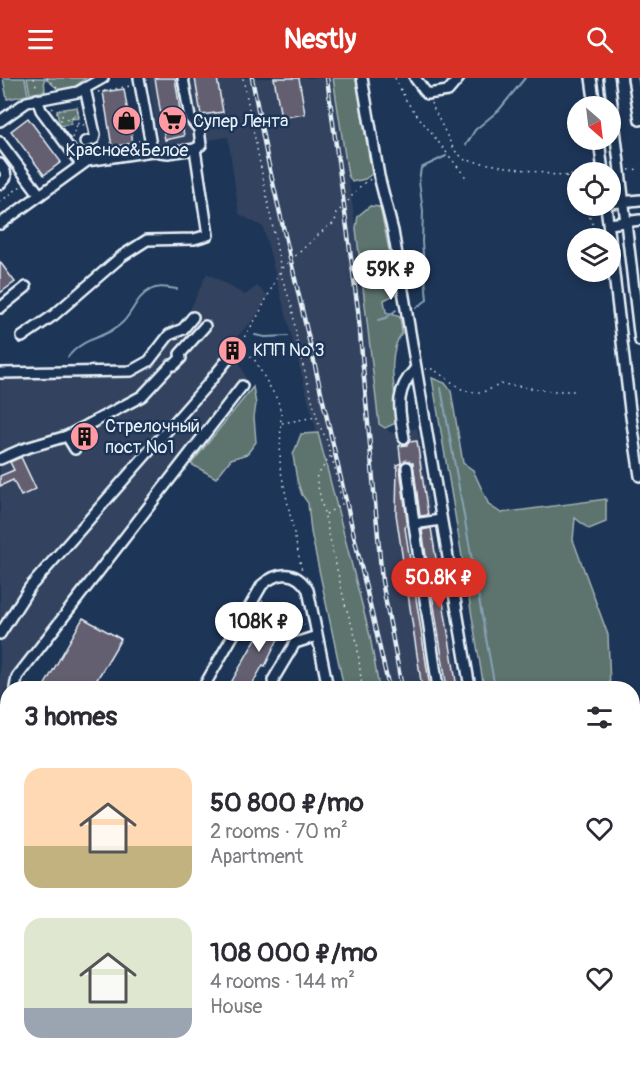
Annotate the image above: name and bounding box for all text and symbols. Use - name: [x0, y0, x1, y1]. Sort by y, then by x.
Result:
- icon: menu: [24, 23, 57, 56]
- text: Nestly: [284, 23, 356, 56]
- icon: search: [583, 23, 616, 56]
- north arrow: [567, 96, 621, 150]
- map controls: [567, 96, 621, 282]
- shop icon: Красное&Белое: [111, 105, 143, 137]
- supermarket icon: Супер Лента: [156, 105, 188, 137]
- place label: Супер Лента: [193, 110, 288, 133]
- place label: Красное&Белое: [66, 139, 189, 162]
- button: locate: [567, 162, 621, 216]
- button: layers: [567, 228, 621, 282]
- pin: 59K ₽: [349, 250, 433, 301]
- text: 59K ₽: [366, 257, 416, 282]
- building icon: КПП № 3: [216, 334, 248, 366]
- place label: КПП № 3: [253, 339, 325, 362]
- place label: Стрелочный пост №1: [105, 415, 200, 459]
- building icon: Стрелочный пост №1: [68, 420, 100, 452]
- pin: 50.8K ₽: [384, 558, 494, 609]
- text: 50.8K ₽: [405, 565, 473, 590]
- pin: 108K ₽: [210, 602, 308, 653]
- text: 108K ₽: [229, 609, 289, 634]
- text: 3 homes: [24, 701, 117, 733]
- icon: filters: [583, 701, 616, 734]
- text: 50 800 ₽/mo: [210, 787, 364, 819]
- icon: home: [72, 792, 144, 864]
- icon: heart: [583, 812, 616, 845]
- text: 2 rooms · 70 m²: [210, 819, 348, 844]
- text: Apartment: [210, 844, 303, 869]
- text: 108 000 ₽/mo: [210, 937, 378, 969]
- icon: home: [72, 942, 144, 1014]
- icon: heart: [583, 962, 616, 995]
- text: 4 rooms · 144 m²: [210, 969, 355, 994]
- text: House: [210, 994, 262, 1019]

